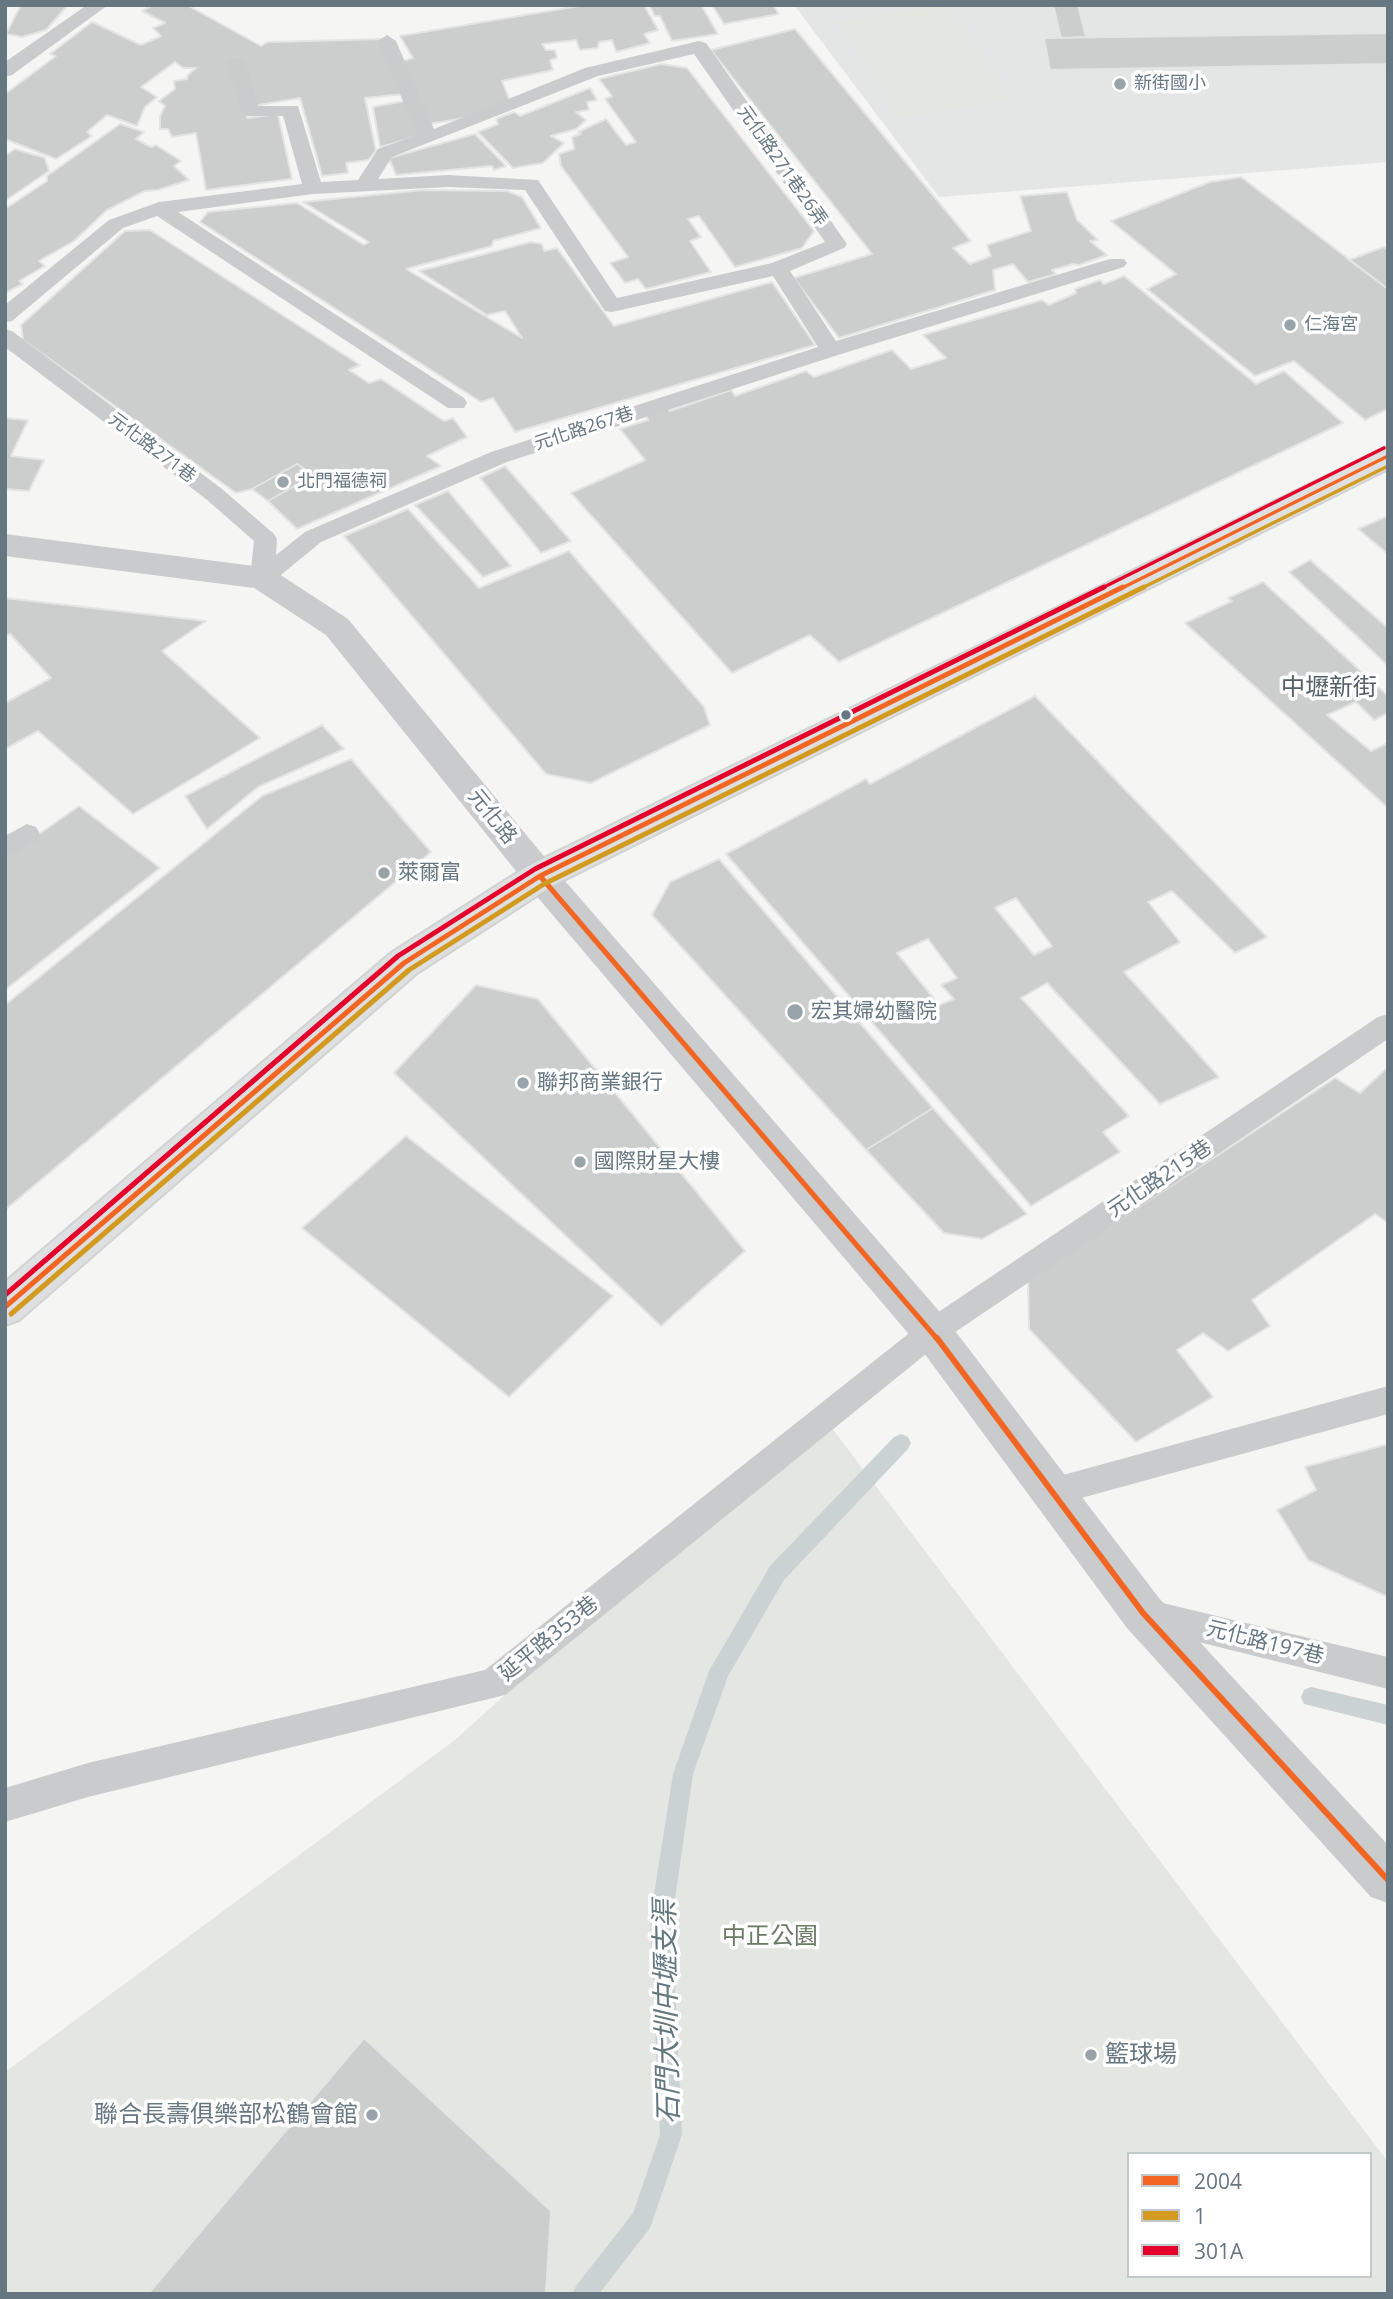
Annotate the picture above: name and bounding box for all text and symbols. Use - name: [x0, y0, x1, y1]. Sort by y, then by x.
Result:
- place label: 新街國小: [1134, 73, 1206, 95]
- marker: 新街國小: [1112, 76, 1128, 92]
- street label: 元化路271巷26弄: [733, 102, 831, 230]
- place label: 仁海宮: [1304, 314, 1358, 336]
- marker: 仁海宮: [1282, 317, 1298, 333]
- street label: 元化路267巷: [532, 403, 636, 455]
- street label: 元化路271巷: [104, 408, 200, 488]
- place label: 北門福德祠: [297, 471, 387, 493]
- marker: 北門福德祠: [275, 474, 291, 490]
- district label: 中壢新街: [1281, 674, 1377, 702]
- unlabelled marker: [839, 708, 853, 722]
- street label: 元化路: [462, 785, 522, 849]
- place label: 萊爾富: [398, 860, 461, 886]
- marker: 萊爾富: [376, 865, 392, 881]
- place label: 宏其婦幼醫院: [811, 999, 937, 1025]
- marker: 宏其婦幼醫院: [785, 1002, 805, 1022]
- place label: 聯邦商業銀行: [537, 1070, 663, 1096]
- marker: 聯邦商業銀行: [515, 1075, 531, 1091]
- street label: 元化路215巷: [1103, 1135, 1217, 1223]
- place label: 國際財星大樓: [594, 1149, 720, 1175]
- marker: 國際財星大樓: [572, 1154, 588, 1170]
- street label: 延平路353巷: [494, 1591, 604, 1687]
- street label: 元化路197巷: [1204, 1616, 1326, 1670]
- water label: 石門大圳中壢支渠: [649, 1900, 687, 2124]
- park label: 中正公園: [722, 1923, 818, 1951]
- place label: 籃球場: [1105, 2041, 1177, 2069]
- marker: 籃球場: [1083, 2047, 1099, 2063]
- place label: 聯合長壽俱樂部松鶴會館: [94, 2101, 358, 2129]
- marker: 聯合長壽俱樂部松鶴會館: [364, 2107, 380, 2123]
- legend: [1127, 2152, 1372, 2278]
- text: 2004: [1194, 2167, 1242, 2195]
- text: 1: [1194, 2202, 1206, 2230]
- text: 301A: [1194, 2237, 1243, 2265]

